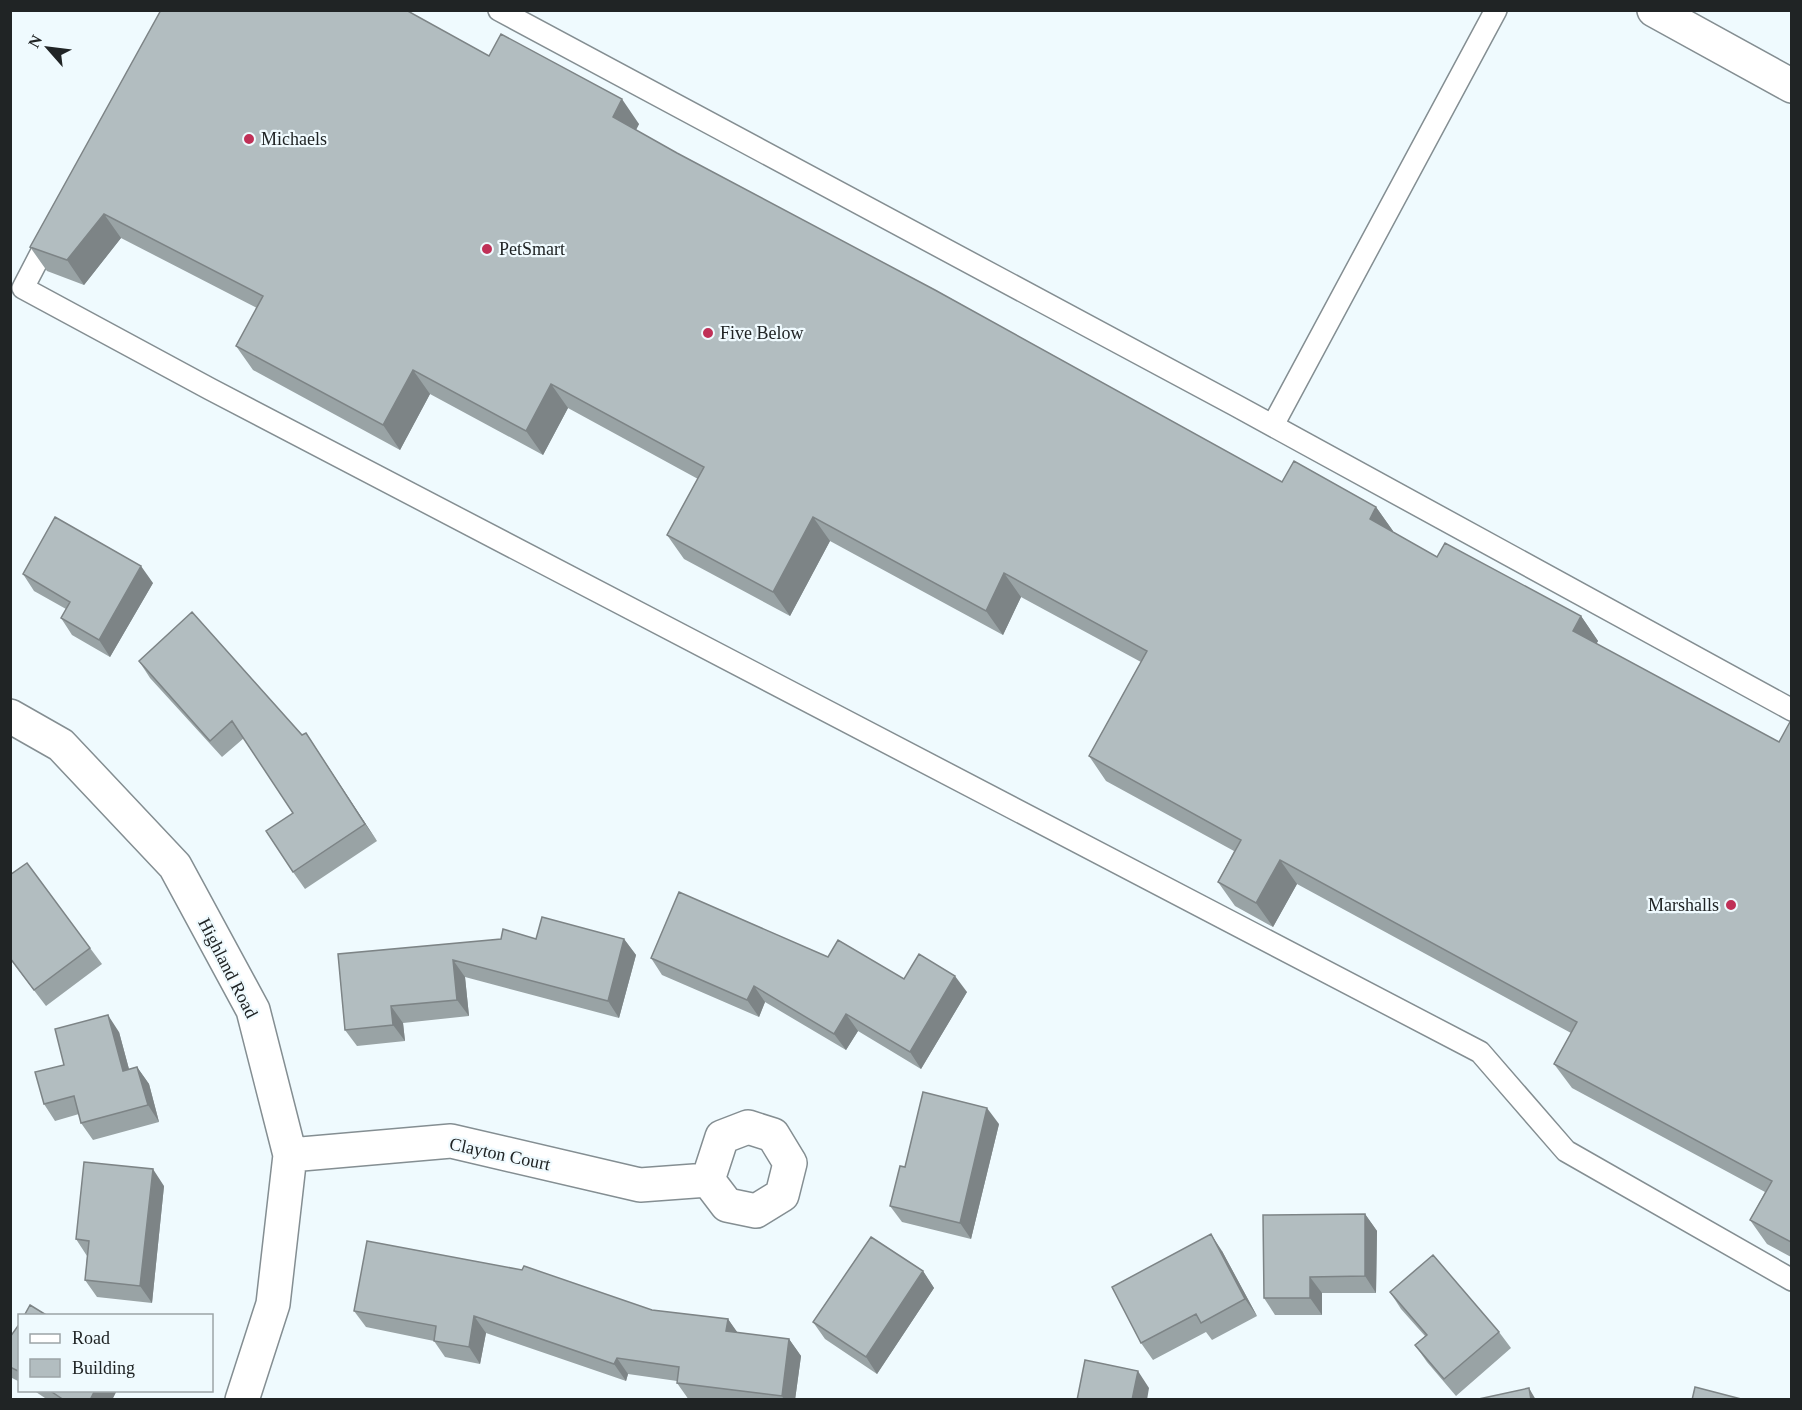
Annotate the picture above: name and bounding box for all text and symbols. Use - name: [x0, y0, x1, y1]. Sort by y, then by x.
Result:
- north arrow: [18, 18, 78, 78]
- text: N: [25, 32, 46, 50]
- place label: Michaels: [261, 129, 327, 149]
- marker: Michaels: [242, 132, 256, 146]
- place label: PetSmart: [499, 239, 565, 259]
- marker: PetSmart: [480, 242, 494, 256]
- place label: Five Below: [720, 323, 804, 343]
- marker: Five Below: [701, 326, 715, 340]
- place label: Marshalls: [1648, 895, 1719, 915]
- marker: Marshalls: [1724, 898, 1738, 912]
- street label: Highland Road: [194, 915, 262, 1021]
- street label: Clayton Court: [448, 1134, 552, 1174]
- legend: [18, 1314, 213, 1392]
- text: Road: [72, 1328, 110, 1348]
- text: Building: [72, 1358, 135, 1378]

